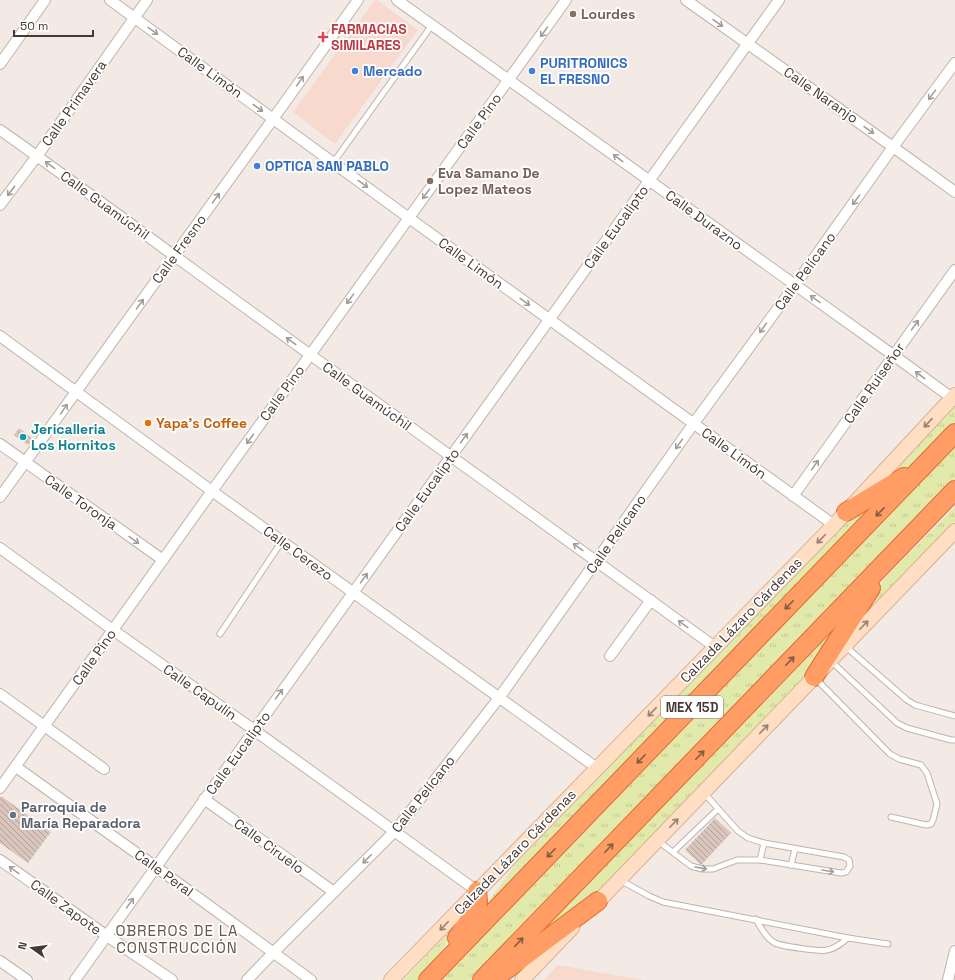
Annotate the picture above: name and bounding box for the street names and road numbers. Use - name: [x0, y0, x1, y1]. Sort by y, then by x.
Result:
- street label: Calle Limón: [174, 42, 246, 102]
- street label: Calle Primavera: [38, 56, 110, 150]
- street label: Calle Naranjo: [780, 63, 862, 127]
- street label: Calle Pino: [453, 89, 505, 153]
- street label: Calle Guamúchil: [57, 167, 153, 243]
- street label: Calle Eucalipto: [580, 182, 652, 272]
- street label: Calle Durazno: [662, 186, 746, 254]
- street label: Calle Fresno: [148, 211, 210, 287]
- street label: Calle Pelícano: [770, 228, 840, 314]
- street label: Calle Limón: [435, 233, 507, 293]
- street label: Calle Ruiseñor: [839, 339, 909, 427]
- street label: Calle Guamúchil: [319, 358, 415, 434]
- street label: Calle Pino: [256, 361, 308, 425]
- street label: Calle Limón: [698, 423, 770, 483]
- street label: Calle Eucalipto: [391, 445, 463, 535]
- street label: Calle Toronja: [41, 470, 121, 534]
- street label: Calle Pelícano: [582, 491, 650, 577]
- street label: Calle Cerezo: [260, 522, 336, 584]
- street label: Calzada Lázaro Cárdenas: [676, 553, 806, 687]
- street label: Calle Pino: [68, 625, 120, 689]
- street label: Calle Capulín: [160, 660, 240, 724]
- road number: MEX 15D: [661, 696, 723, 718]
- street label: Calle Eucalipto: [202, 708, 274, 798]
- street label: Calle Pelícano: [387, 752, 459, 836]
- street label: Calzada Lázaro Cárdenas: [450, 785, 580, 919]
- street label: Calle Ciruelo: [230, 814, 308, 878]
- street label: Calle Peral: [131, 846, 197, 900]
- street label: Calle Zapote: [27, 875, 105, 939]

